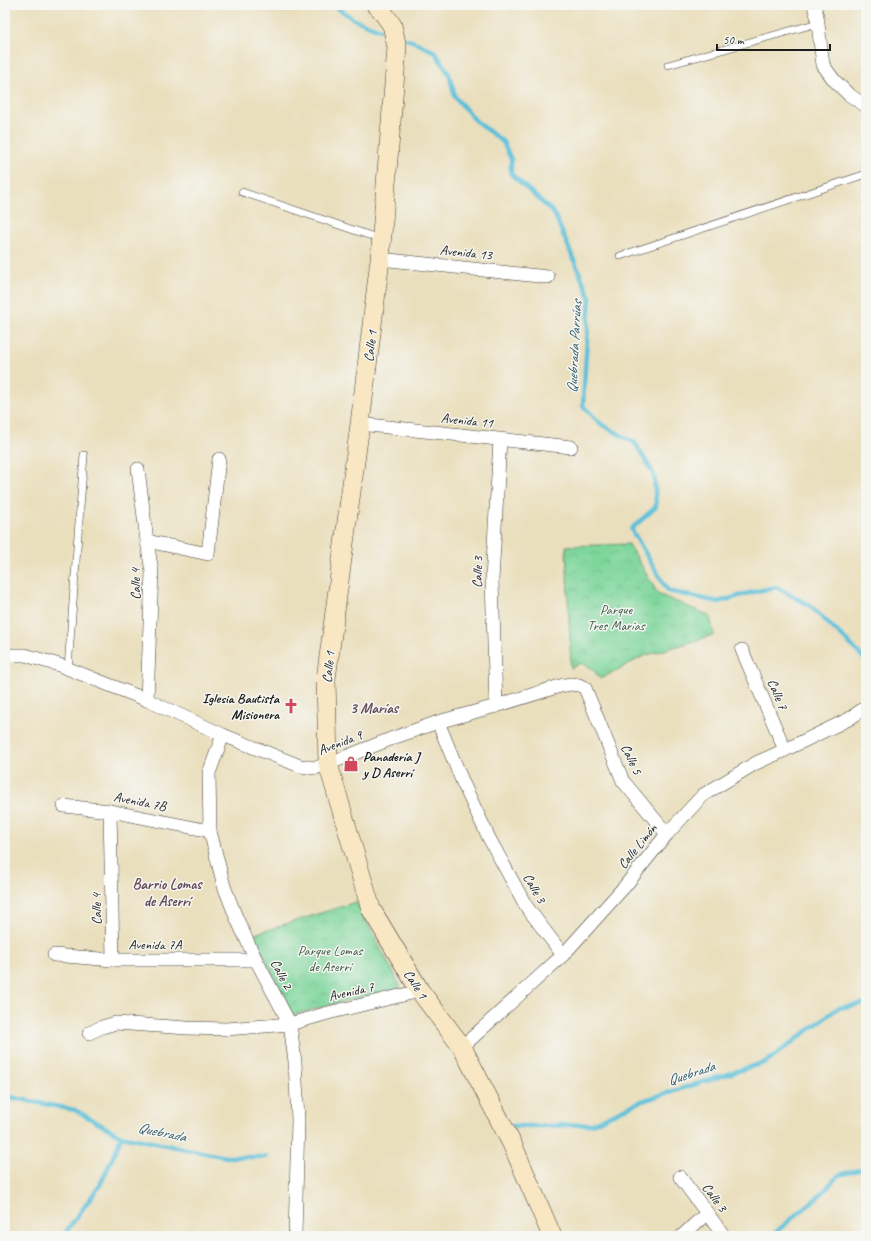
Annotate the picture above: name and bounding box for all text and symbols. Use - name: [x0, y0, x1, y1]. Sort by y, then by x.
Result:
- scale bar: [717, 26, 830, 52]
- text: 50 m: [723, 32, 745, 48]
- street label: Avenida 13: [439, 241, 495, 264]
- water label: Quebrada Parrúas: [563, 298, 587, 394]
- street label: Calle 1: [360, 329, 381, 363]
- street label: Avenida 11: [440, 409, 495, 432]
- street label: Calle 3: [468, 554, 487, 588]
- street label: Calle 4: [127, 566, 144, 600]
- park label: Parque Tres Marías: [587, 601, 646, 634]
- street label: Calle 1: [318, 650, 339, 684]
- street label: Calle 7: [764, 676, 792, 713]
- place label: Iglesia Bautista Misionera: [202, 690, 281, 723]
- church icon: Iglesia Bautista Misionera: [282, 697, 300, 715]
- district label: 3 Marías: [350, 699, 400, 718]
- street label: Avenida 9: [316, 726, 366, 759]
- street label: Calle 5: [617, 741, 646, 778]
- place label: Panadería J y D Aserrí: [361, 748, 422, 781]
- shop icon: Panadería J y D Aserrí: [342, 755, 360, 773]
- street label: Avenida 7B: [112, 788, 169, 815]
- street label: Calle Limón: [614, 820, 661, 872]
- street label: Calle 3: [519, 870, 551, 908]
- district label: Barrio Lomas de Aserrí: [132, 875, 203, 911]
- street label: Calle 4: [88, 891, 105, 925]
- street label: Avenida 7A: [128, 936, 182, 953]
- park label: Parque Lomas de Aserrí: [298, 942, 364, 975]
- street label: Calle 2: [267, 956, 297, 994]
- street label: Calle 1: [400, 966, 432, 1003]
- street label: Avenida 7: [327, 978, 376, 1005]
- water label: Quebrada: [665, 1057, 719, 1090]
- water label: Quebrada: [136, 1118, 189, 1147]
- street label: Calle 3: [698, 1180, 732, 1216]

